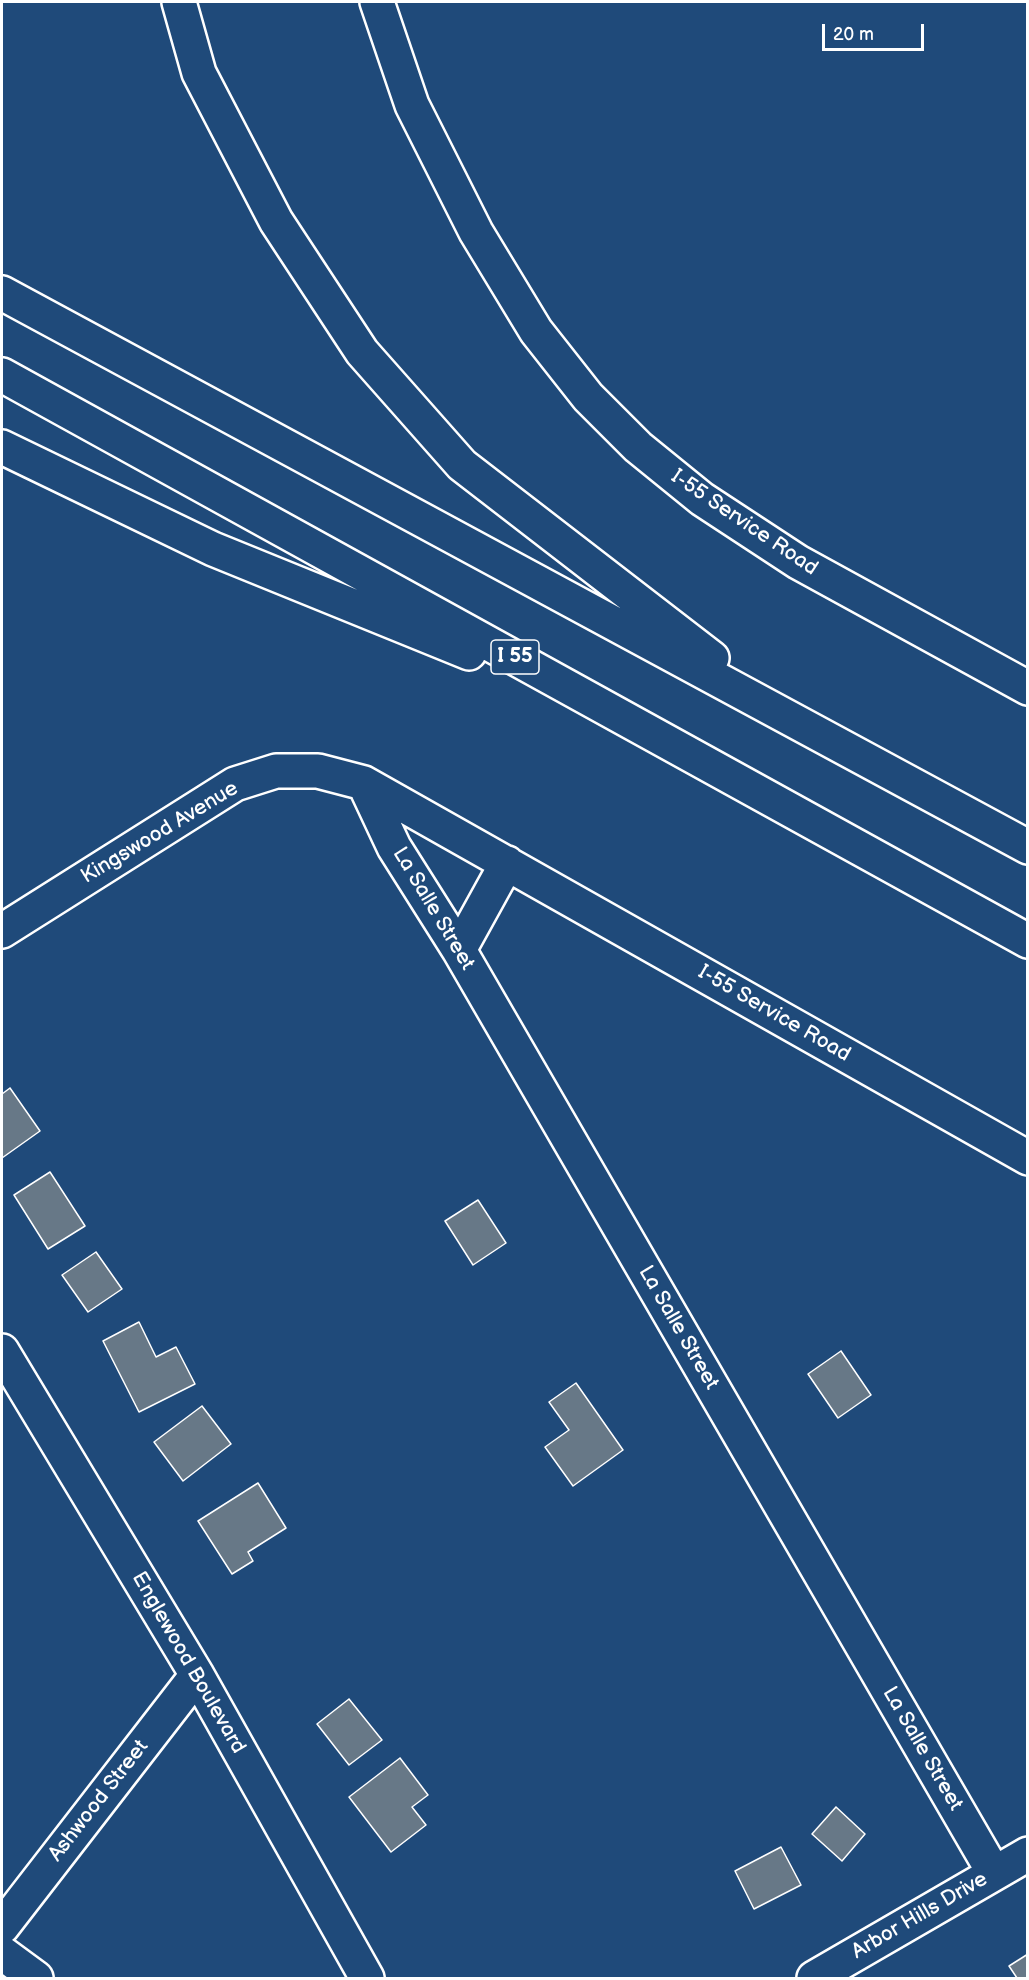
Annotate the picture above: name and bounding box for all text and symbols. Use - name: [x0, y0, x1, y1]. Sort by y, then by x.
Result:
- scale bar: [825, 12, 927, 50]
- text: 20 m: [833, 24, 874, 45]
- street label: I-55 Service Road: [666, 465, 822, 581]
- road number: I 55: [491, 640, 539, 674]
- street label: Kingswood Avenue: [77, 776, 243, 890]
- street label: La Salle Street: [387, 843, 479, 975]
- street label: I-55 Service Road: [693, 960, 855, 1068]
- street label: La Salle Street: [632, 1262, 724, 1394]
- street label: Englewood Boulevard: [126, 1568, 250, 1758]
- street label: La Salle Street: [876, 1683, 968, 1815]
- street label: Ashwood Street: [44, 1735, 154, 1867]
- street label: Arbor Hills Drive: [848, 1867, 992, 1965]

